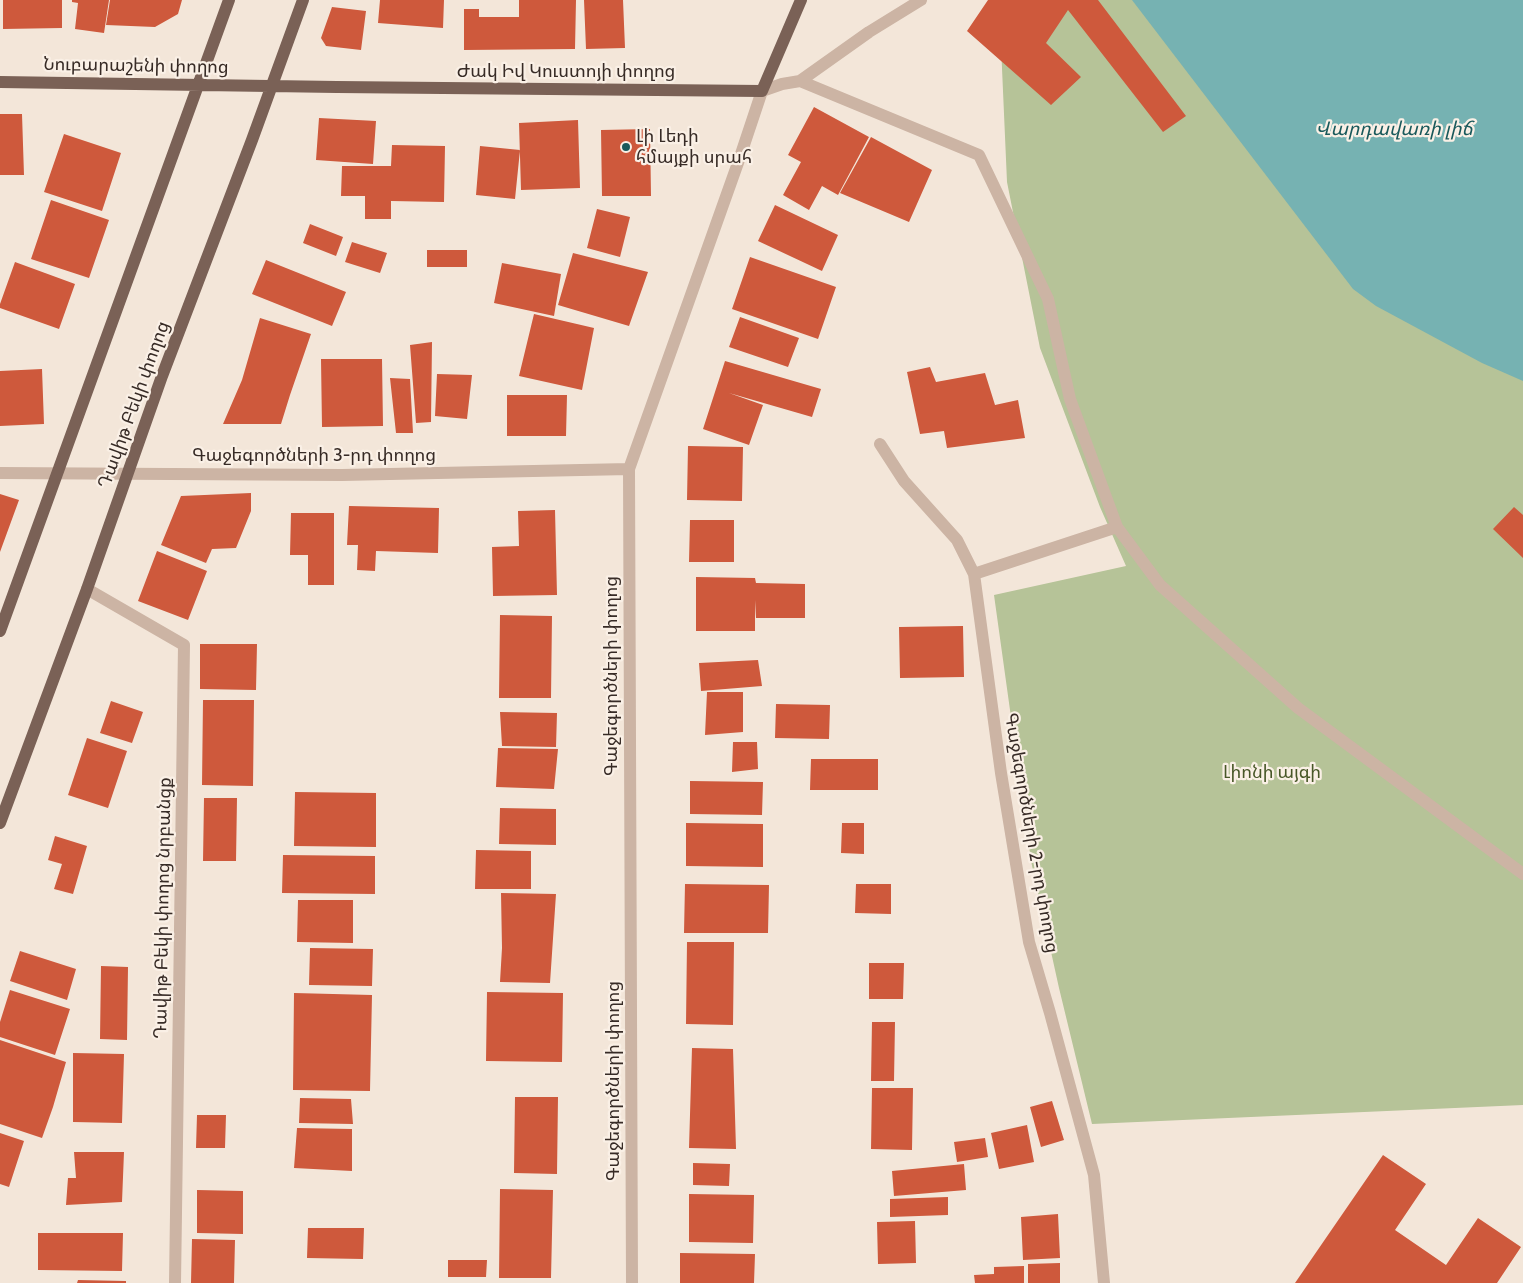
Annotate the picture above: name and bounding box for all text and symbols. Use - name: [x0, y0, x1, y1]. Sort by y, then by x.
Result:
- street label: Նուբարաշենի փողոց: [43, 54, 229, 78]
- street label: Ժակ Իվ Կուստոյի փողոց: [457, 61, 675, 83]
- water label: Վարդավառի լիճ: [1315, 118, 1473, 140]
- place label: Լի Լեդի հմայքի սրահ: [636, 126, 752, 168]
- marker: Լի Լեդի հմայքի սրահ: [620, 141, 632, 153]
- street label: Դավիթ Բեկի փողոց: [94, 318, 174, 492]
- street label: Գաջեգործների 3-րդ փողոց: [192, 445, 436, 467]
- street label: Գաջեգործների փողոց: [601, 576, 623, 776]
- street label: Գաջեգործների 2-րդ փողոց: [999, 711, 1063, 955]
- park label: Լիոնի այգի: [1223, 762, 1321, 784]
- street label: Դավիթ Բեկի փողոց նրբանցք: [150, 777, 176, 1039]
- street label: Գաջեգործների փողոց: [603, 981, 625, 1181]

